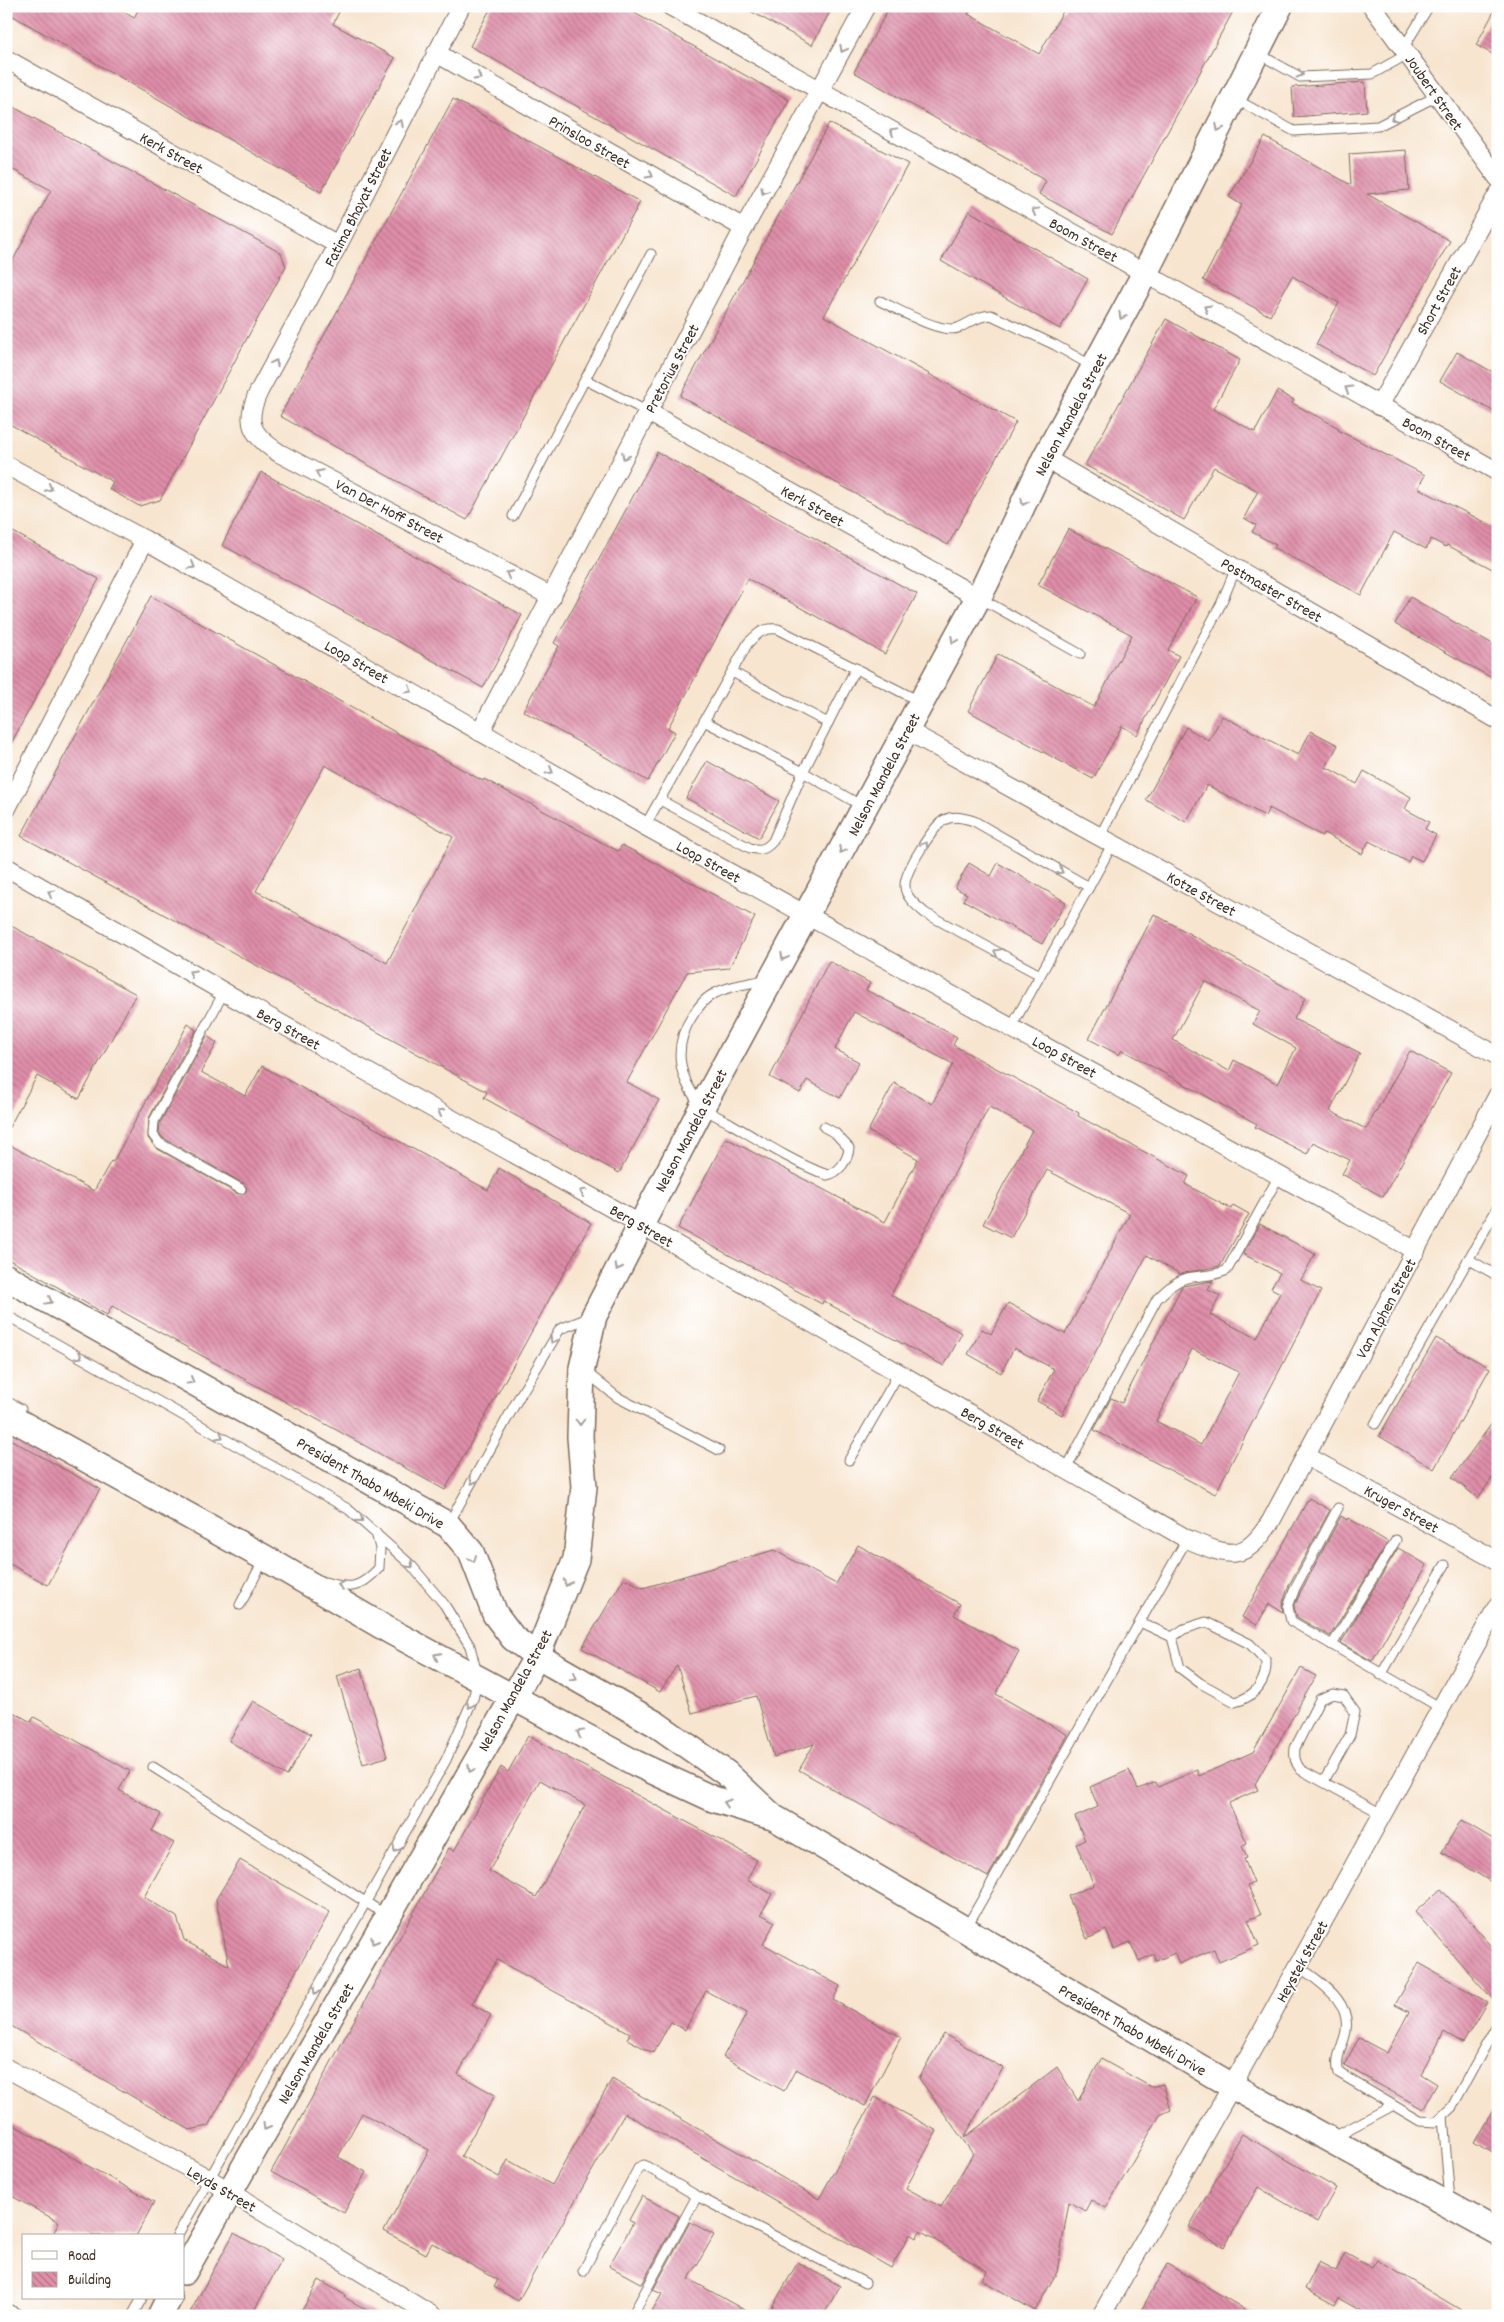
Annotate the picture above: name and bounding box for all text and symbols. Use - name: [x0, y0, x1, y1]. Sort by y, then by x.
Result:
- one-way arrow: [839, 44, 849, 53]
- street label: Joubert Street: [1398, 51, 1468, 136]
- one-way arrow: [1295, 68, 1304, 79]
- one-way arrow: [473, 71, 482, 81]
- street label: Prinsloo Street: [544, 110, 634, 176]
- one-way arrow: [1390, 112, 1399, 122]
- one-way arrow: [394, 119, 404, 128]
- one-way arrow: [1215, 123, 1225, 132]
- street label: Kerk Street: [135, 127, 207, 181]
- one-way arrow: [890, 128, 899, 138]
- street label: Fatima Bhayat Street: [319, 145, 399, 271]
- one-way arrow: [644, 168, 653, 178]
- one-way arrow: [760, 186, 770, 195]
- one-way arrow: [1031, 207, 1040, 217]
- street label: Boom Street: [1044, 213, 1121, 270]
- street label: Short Street: [1412, 262, 1469, 340]
- one-way arrow: [1203, 304, 1212, 314]
- one-way arrow: [1118, 310, 1128, 319]
- street label: Pretorius Street: [640, 320, 706, 418]
- street label: Nelson Mandela Street: [1030, 350, 1114, 481]
- one-way arrow: [268, 359, 278, 368]
- one-way arrow: [1344, 385, 1353, 395]
- street label: Boom Street: [1397, 412, 1474, 469]
- one-way arrow: [621, 450, 631, 459]
- one-way arrow: [316, 469, 325, 479]
- street label: Van Der Hoff Street: [331, 474, 447, 551]
- street label: Kerk Street: [776, 480, 848, 534]
- one-way arrow: [44, 482, 53, 492]
- one-way arrow: [1020, 497, 1031, 506]
- street label: Postmaster Street: [1216, 553, 1326, 630]
- one-way arrow: [186, 560, 195, 570]
- one-way arrow: [505, 570, 514, 580]
- one-way arrow: [950, 634, 960, 643]
- street label: Loop Street: [319, 636, 392, 691]
- one-way arrow: [403, 684, 412, 694]
- street label: Nelson Mandela Street: [843, 710, 927, 841]
- one-way arrow: [544, 765, 553, 775]
- street label: Loop Street: [671, 836, 744, 890]
- one-way arrow: [918, 842, 928, 851]
- one-way arrow: [838, 845, 848, 854]
- one-way arrow: [1055, 864, 1064, 874]
- street label: Kotze Street: [1162, 867, 1240, 924]
- one-way arrow: [47, 889, 56, 899]
- one-way arrow: [993, 948, 1002, 958]
- one-way arrow: [780, 952, 790, 961]
- one-way arrow: [188, 970, 197, 980]
- street label: Berg Street: [252, 1003, 324, 1057]
- street label: Loop Street: [1027, 1031, 1100, 1085]
- street label: Nelson Mandela Street: [650, 1066, 734, 1197]
- one-way arrow: [437, 1109, 446, 1119]
- one-way arrow: [579, 1188, 588, 1198]
- street label: Berg Street: [605, 1200, 677, 1255]
- street label: Van Alphen Street: [1351, 1255, 1423, 1363]
- one-way arrow: [614, 1262, 624, 1271]
- one-way arrow: [43, 1295, 52, 1305]
- one-way arrow: [550, 1334, 560, 1343]
- one-way arrow: [74, 1350, 83, 1360]
- one-way arrow: [185, 1374, 194, 1384]
- street label: Berg Street: [956, 1402, 1028, 1457]
- one-way arrow: [575, 1419, 585, 1427]
- one-way arrow: [215, 1430, 224, 1440]
- street label: President Thabo Mbeki Drive: [291, 1432, 448, 1536]
- one-way arrow: [469, 1476, 479, 1485]
- street label: Kruger Street: [1359, 1480, 1443, 1540]
- one-way arrow: [355, 1513, 364, 1522]
- one-way arrow: [467, 1554, 478, 1563]
- one-way arrow: [404, 1559, 413, 1568]
- one-way arrow: [563, 1578, 573, 1587]
- one-way arrow: [336, 1580, 344, 1591]
- street label: Nelson Mandela Street: [473, 1626, 559, 1756]
- one-way arrow: [434, 1652, 443, 1662]
- one-way arrow: [569, 1671, 578, 1681]
- one-way arrow: [466, 1700, 477, 1709]
- one-way arrow: [577, 1729, 586, 1739]
- one-way arrow: [468, 1763, 478, 1772]
- one-way arrow: [723, 1799, 731, 1809]
- one-way arrow: [392, 1844, 402, 1853]
- street label: Heystek Street: [1271, 1917, 1335, 2007]
- one-way arrow: [370, 1935, 380, 1944]
- street label: Nelson Mandela Street: [273, 1979, 361, 2109]
- street label: President Thabo Mbeki Drive: [1053, 1979, 1210, 2083]
- one-way arrow: [312, 1985, 322, 1994]
- one-way arrow: [263, 2121, 273, 2130]
- street label: Leyds Street: [182, 2161, 260, 2219]
- legend: [22, 2234, 185, 2300]
- text: Road: [68, 2246, 96, 2268]
- text: Building: [68, 2270, 111, 2292]

